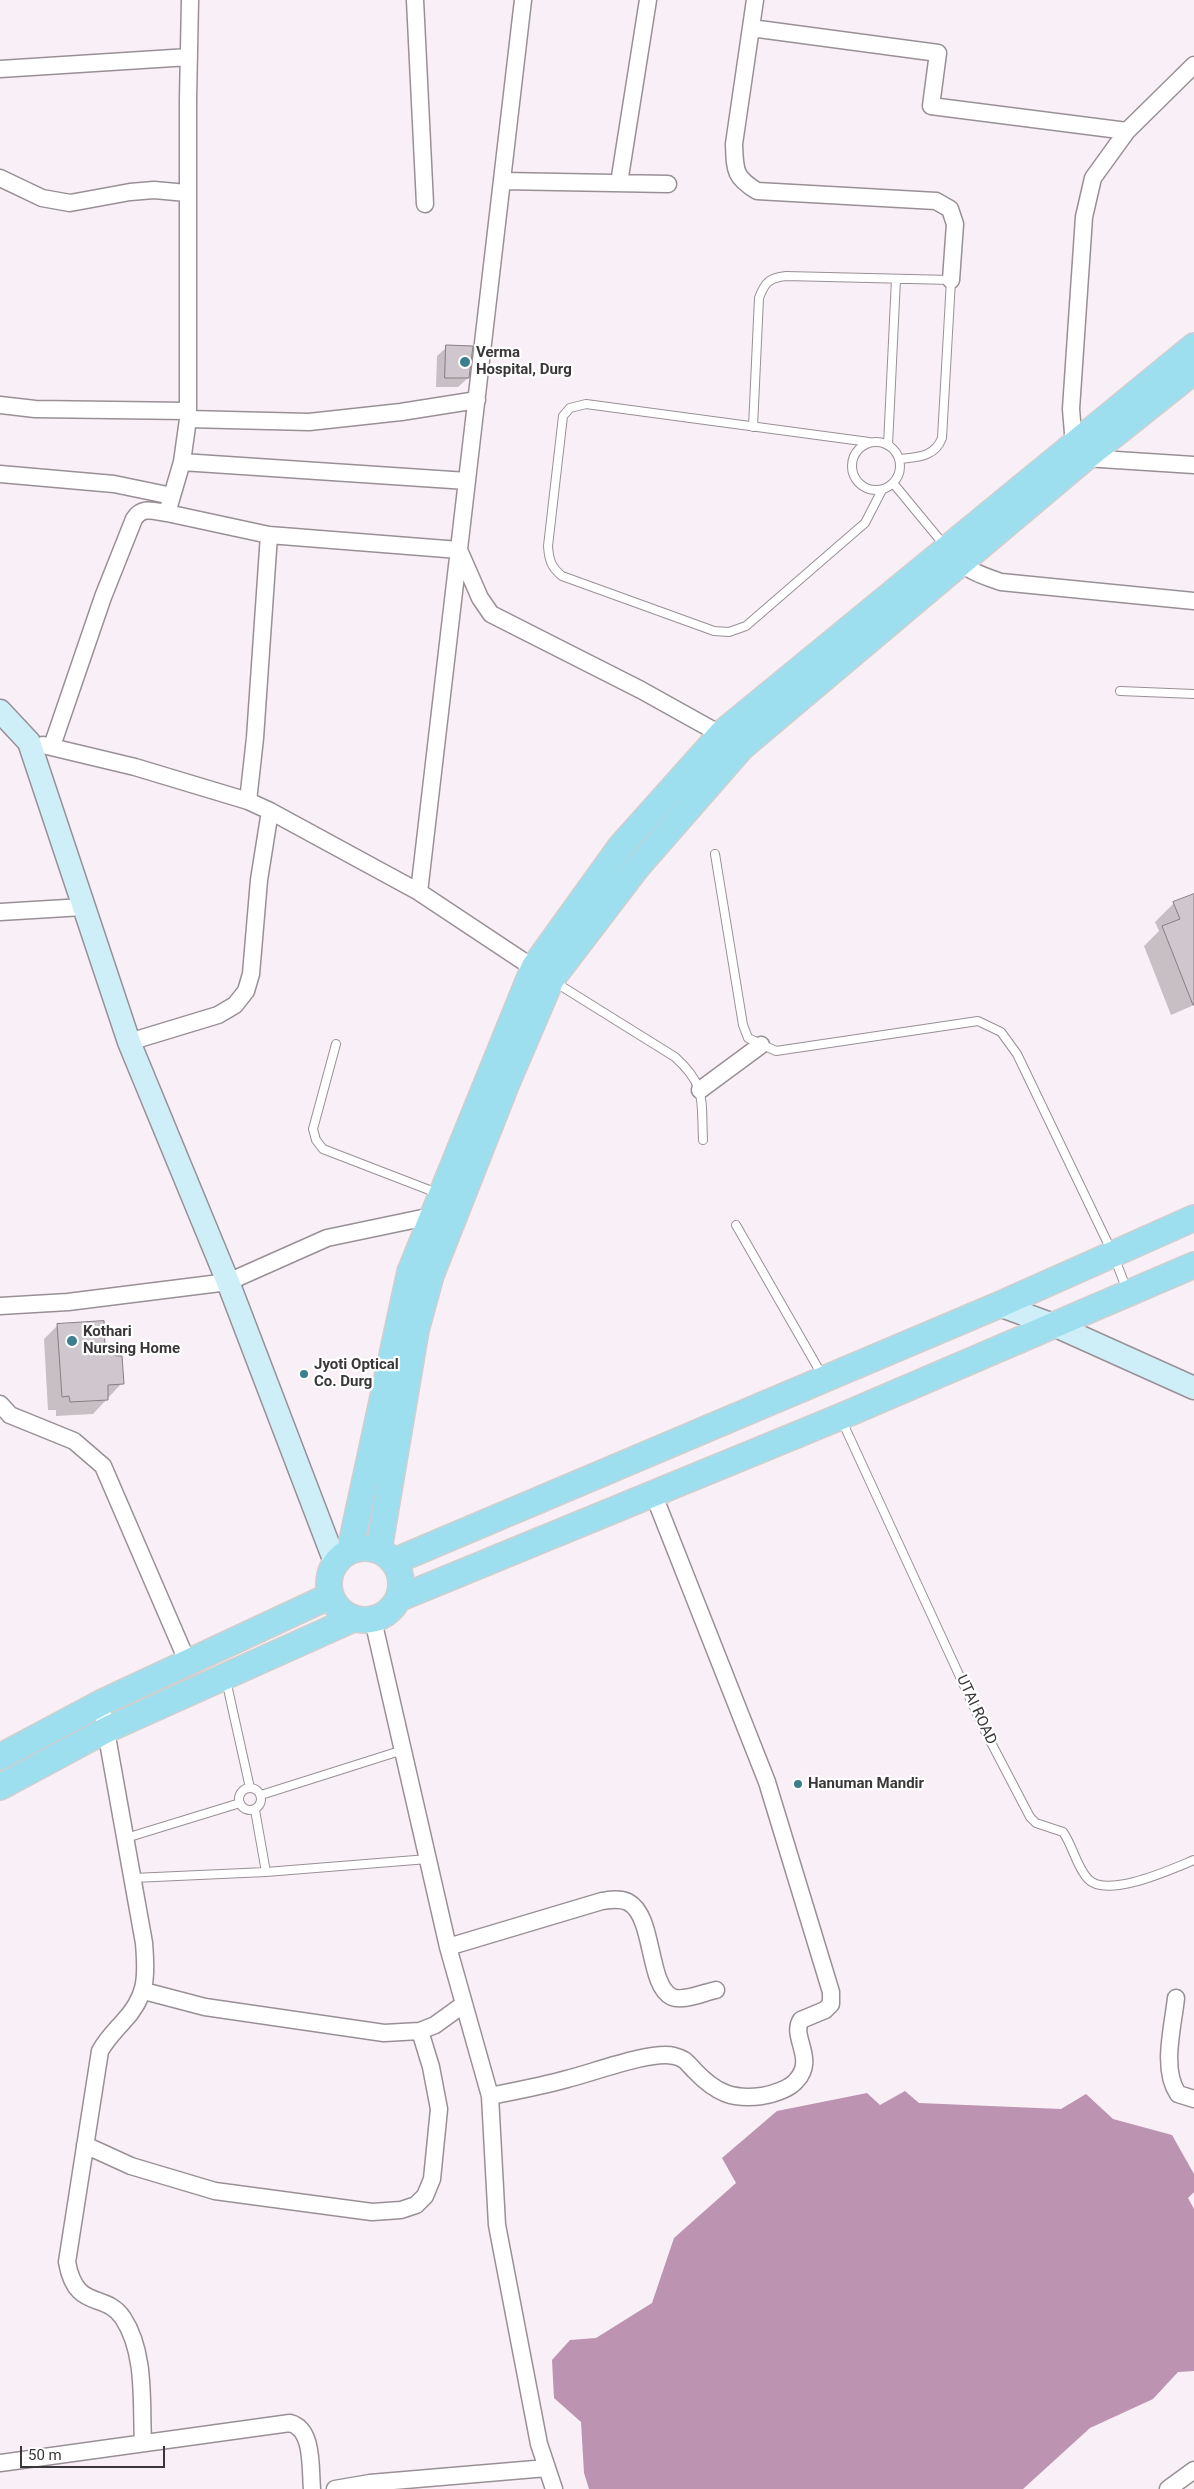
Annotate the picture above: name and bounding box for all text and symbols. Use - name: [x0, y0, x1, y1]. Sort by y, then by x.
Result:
- place label: Verma Hospital, Durg: [476, 344, 572, 379]
- marker: Verma Hospital, Durg: [458, 355, 472, 369]
- place label: Kothari Nursing Home: [83, 1323, 180, 1358]
- marker: Kothari Nursing Home: [65, 1334, 79, 1348]
- place label: Jyoti Optical Co. Durg: [314, 1356, 399, 1391]
- marker: Jyoti Optical Co. Durg: [298, 1368, 310, 1380]
- street label: UTAI ROAD: [952, 1672, 1000, 1748]
- place label: Hanuman Mandir: [808, 1775, 924, 1793]
- marker: Hanuman Mandir: [792, 1778, 804, 1790]
- scale bar: [22, 2436, 168, 2468]
- text: 50 m: [28, 2446, 62, 2464]

